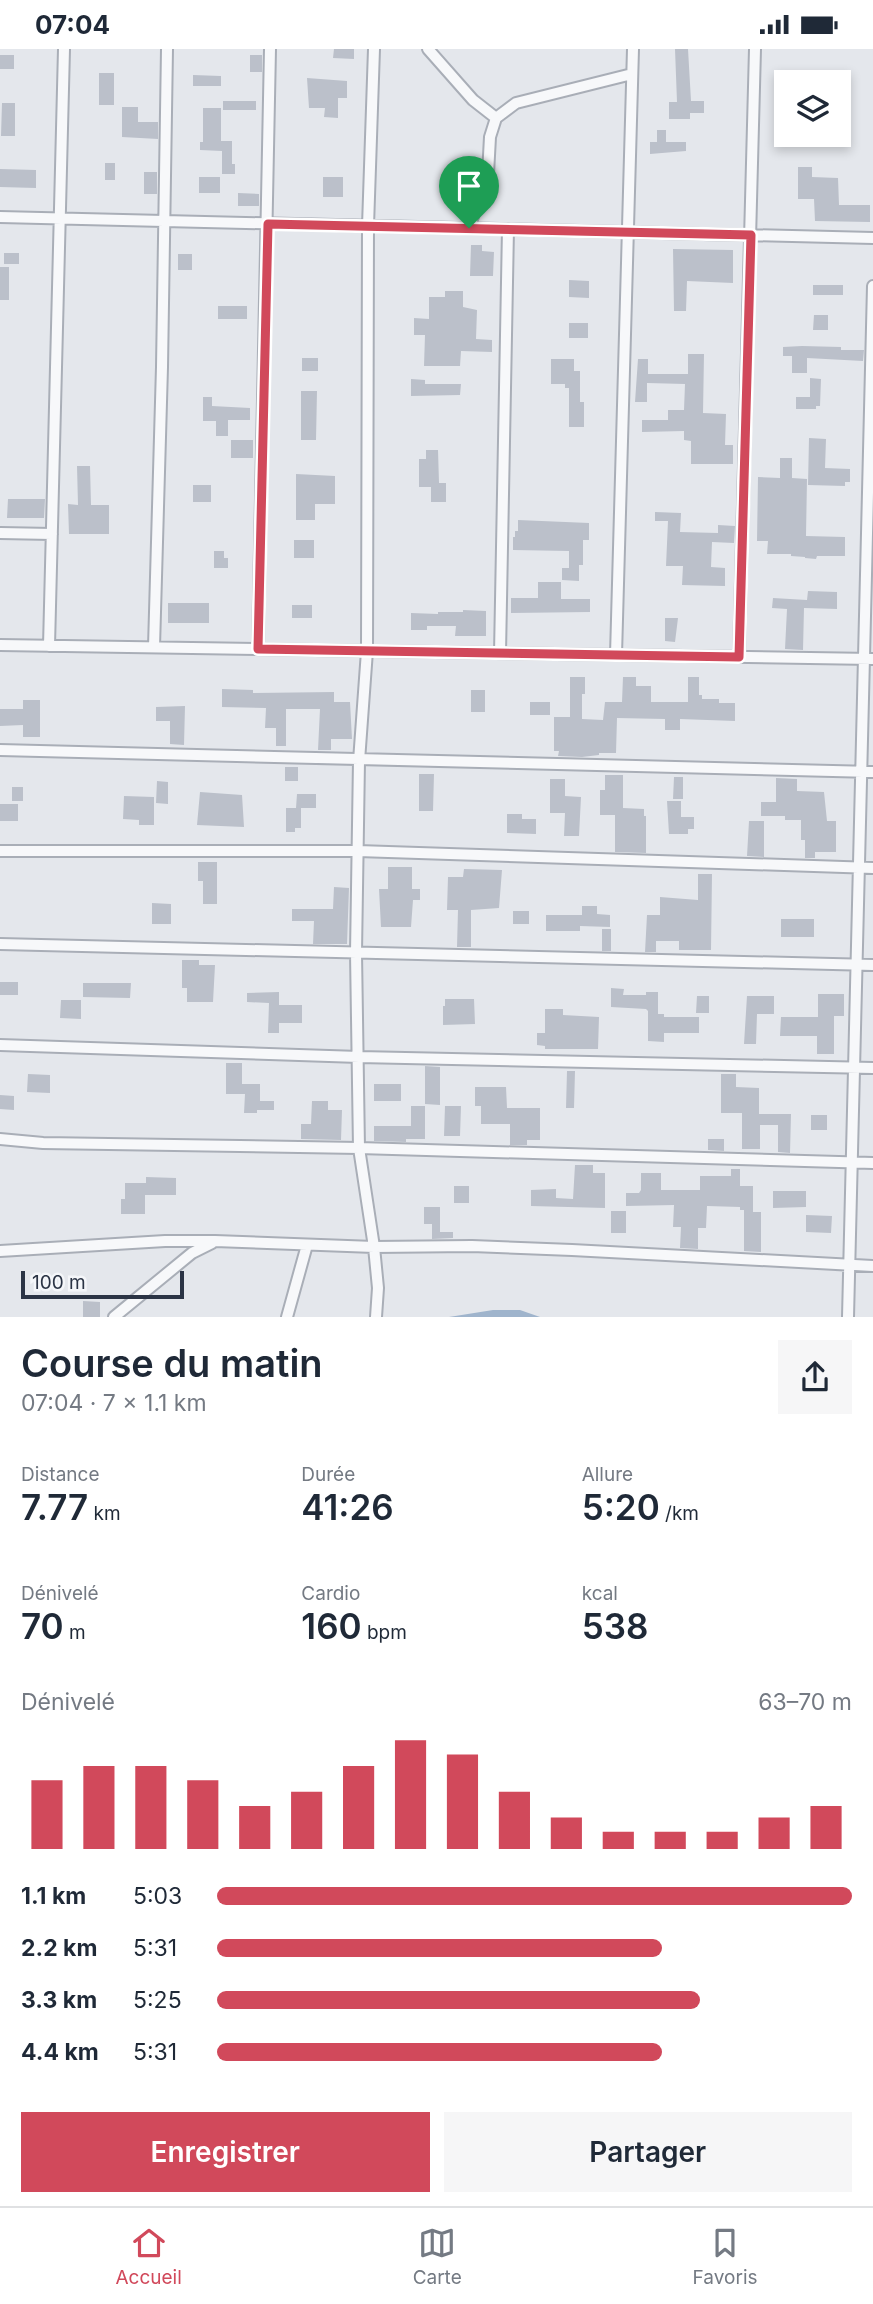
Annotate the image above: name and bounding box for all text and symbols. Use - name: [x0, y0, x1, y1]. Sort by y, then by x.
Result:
- text: 07:04: [35, 9, 110, 40]
- map controls: [774, 70, 851, 147]
- button: layers: [774, 70, 851, 147]
- pin: [439, 156, 499, 228]
- icon: arrive: [450, 167, 488, 205]
- scale bar: [21, 1268, 184, 1300]
- text: 100 m: [32, 1271, 86, 1294]
- text: Course du matin: [21, 1340, 323, 1386]
- button: share: [778, 1340, 852, 1414]
- text: 07:04 · 7 × 1.1 km: [21, 1389, 207, 1417]
- text: Distance: [21, 1463, 99, 1486]
- text: Durée: [301, 1463, 355, 1486]
- text: Allure: [582, 1463, 633, 1486]
- text: 7.77: [21, 1486, 88, 1528]
- text: 41:26: [301, 1486, 394, 1528]
- text: 5:20: [582, 1486, 660, 1528]
- text: km: [88, 1502, 121, 1525]
- text: /km: [660, 1502, 699, 1525]
- text: Dénivelé: [21, 1582, 99, 1605]
- text: Cardio: [301, 1582, 360, 1605]
- text: kcal: [582, 1582, 618, 1605]
- text: 70: [21, 1605, 64, 1647]
- text: 160: [301, 1605, 362, 1647]
- text: 538: [582, 1605, 648, 1647]
- text: m: [64, 1621, 86, 1644]
- text: bpm: [362, 1621, 407, 1644]
- text: Dénivelé: [21, 1688, 115, 1716]
- text: 63–70 m: [758, 1688, 852, 1716]
- text: 1.1 km: [21, 1882, 86, 1910]
- text: 5:03: [133, 1882, 182, 1910]
- text: 2.2 km: [21, 1934, 97, 1962]
- text: 5:31: [133, 1934, 177, 1962]
- text: 3.3 km: [21, 1986, 97, 2014]
- text: 5:25: [133, 1986, 182, 2014]
- text: 4.4 km: [21, 2038, 99, 2066]
- text: 5:31: [133, 2038, 177, 2066]
- button: Enregistrer: [21, 2112, 430, 2192]
- button: Partager: [444, 2112, 852, 2192]
- tab: Accueil: [115, 2224, 182, 2289]
- tab: Carte: [413, 2224, 462, 2289]
- tab: Favoris: [693, 2224, 758, 2289]

